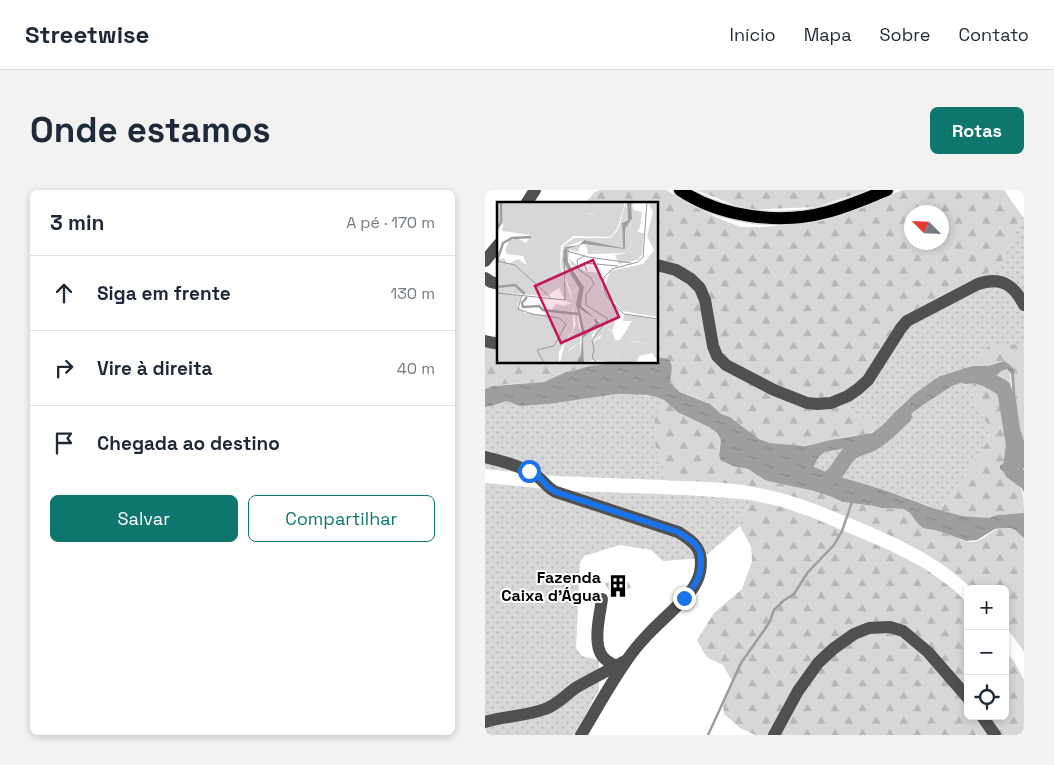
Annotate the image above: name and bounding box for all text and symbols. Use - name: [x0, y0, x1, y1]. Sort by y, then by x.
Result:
- text: Streetwise: [25, 19, 149, 50]
- text: Início: [730, 23, 776, 46]
- text: Mapa: [804, 23, 852, 46]
- text: Sobre: [880, 23, 930, 46]
- text: Contato: [958, 23, 1029, 46]
- button: Rotas: [930, 107, 1024, 154]
- text: Onde estamos: [30, 108, 271, 152]
- inset map: [497, 202, 659, 364]
- north arrow: [904, 205, 949, 250]
- text: 3 min: [50, 209, 105, 236]
- text: A pé · 170 m: [346, 212, 435, 233]
- icon: ahead: [50, 279, 78, 307]
- text: Siga em frente: [97, 281, 231, 306]
- text: 130 m: [391, 283, 435, 304]
- icon: right: [50, 354, 78, 382]
- text: Vire à direita: [97, 356, 213, 381]
- text: 40 m: [397, 358, 435, 379]
- icon: arrive: [50, 429, 78, 457]
- text: Chegada ao destino: [97, 431, 280, 456]
- route start: [518, 460, 541, 483]
- button: Salvar: [50, 495, 238, 542]
- button: Compartilhar: [248, 495, 435, 542]
- place label: Fazenda Caixa d'Água: [501, 567, 601, 606]
- building icon: Fazenda Caixa d'Água: [605, 573, 631, 599]
- map controls: [964, 585, 1009, 720]
- button: +: [964, 585, 1009, 630]
- route end: [673, 587, 696, 610]
- button: −: [964, 630, 1009, 675]
- button: locate: [964, 675, 1009, 720]

